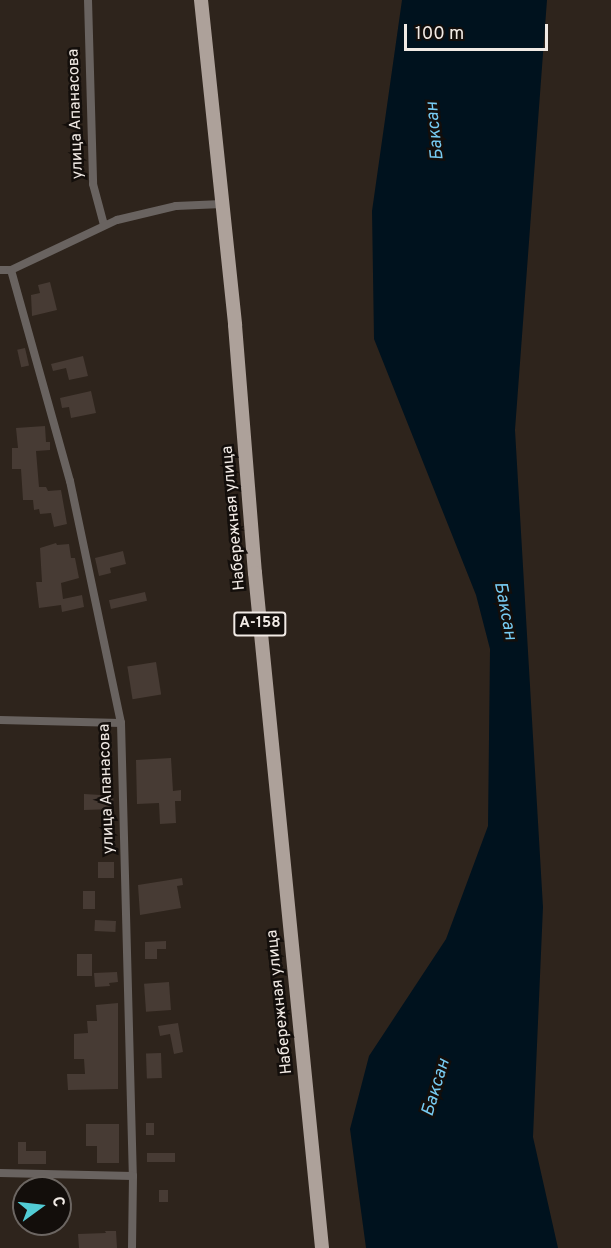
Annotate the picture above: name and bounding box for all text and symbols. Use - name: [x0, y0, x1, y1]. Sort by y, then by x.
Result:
- scale bar: [407, 12, 551, 50]
- text: 100 m: [415, 23, 464, 46]
- street label: улица Апанасова: [64, 48, 88, 180]
- water label: Баксан: [422, 101, 450, 161]
- street label: Набережная улица: [218, 445, 250, 591]
- water label: Баксан: [488, 580, 520, 642]
- road number: А-158: [233, 612, 287, 636]
- street label: улица Апанасова: [95, 723, 119, 855]
- street label: Набережная улица: [263, 929, 297, 1075]
- water label: Баксан: [418, 1057, 456, 1119]
- north arrow: [12, 1176, 72, 1236]
- text: С: [46, 1194, 68, 1209]

